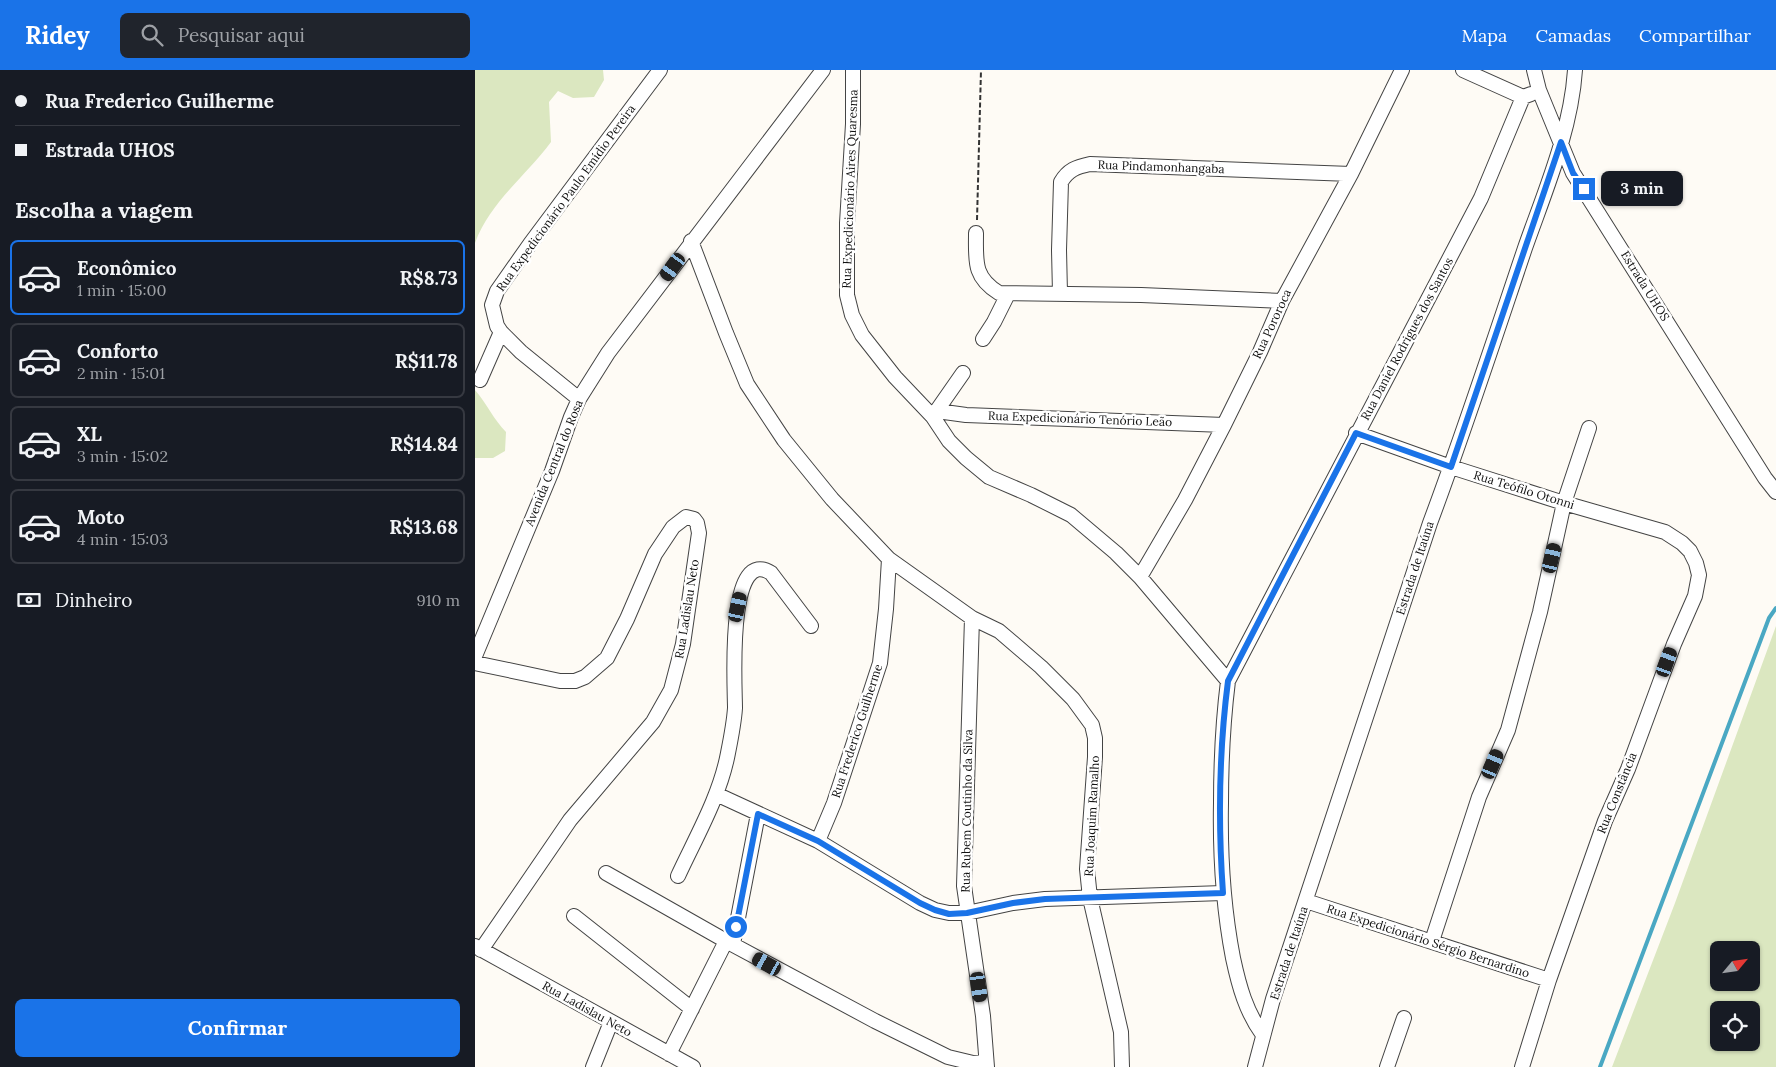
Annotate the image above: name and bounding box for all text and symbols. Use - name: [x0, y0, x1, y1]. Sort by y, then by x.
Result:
- search box: [120, 13, 470, 58]
- text: Ridey: [25, 20, 90, 51]
- icon: search: [138, 21, 166, 49]
- text: Pesquisar aqui: [178, 23, 305, 47]
- text: Mapa: [1462, 24, 1507, 47]
- text: Camadas: [1535, 24, 1611, 47]
- text: Compartilhar: [1639, 24, 1751, 47]
- text: Rua Frederico Guilherme: [45, 89, 274, 113]
- street label: Rua Expedicionário Aires Quaresma: [839, 89, 860, 289]
- street label: Rua Expedicionário Paulo Emídio Pereira: [493, 101, 638, 294]
- text: Estrada UHOS: [45, 138, 175, 162]
- street label: Rua Pindamonhangaba: [1097, 157, 1225, 176]
- callout: 3 min: [1601, 172, 1684, 206]
- route end: [1573, 178, 1595, 200]
- text: 3 min: [1620, 178, 1664, 198]
- text: Escolha a viagem: [15, 196, 193, 224]
- street label: Estrada UHOS: [1618, 248, 1673, 324]
- car: [658, 250, 687, 284]
- street label: Rua Daniel Rodrigues dos Santos: [1357, 254, 1456, 423]
- icon: car: [17, 255, 62, 300]
- text: Econômico: [77, 256, 177, 280]
- text: R$8.73: [399, 266, 458, 290]
- text: 1 min · 15:00: [77, 280, 166, 300]
- street label: Rua Pororoca: [1249, 287, 1294, 361]
- icon: car: [17, 338, 62, 383]
- text: Conforto: [77, 339, 158, 363]
- text: R$11.78: [395, 349, 458, 373]
- text: 2 min · 15:01: [77, 363, 165, 383]
- street label: Avenida Central do Rosa: [521, 397, 586, 529]
- street label: Rua Expedicionário Tenório Leão: [988, 408, 1172, 429]
- icon: car: [17, 421, 62, 466]
- text: XL: [77, 422, 102, 446]
- text: R$14.84: [390, 432, 458, 456]
- text: 3 min · 15:02: [77, 446, 168, 466]
- street label: Rua Teófilo Otonni: [1472, 467, 1576, 512]
- icon: car: [17, 504, 62, 549]
- text: Moto: [77, 505, 124, 529]
- text: R$13.68: [389, 515, 458, 539]
- street label: Estrada de Itaúna: [1392, 519, 1437, 617]
- text: 4 min · 15:03: [77, 529, 168, 549]
- car: [1541, 542, 1562, 574]
- street label: Rua Ladislau Neto: [671, 558, 702, 660]
- icon: cash: [15, 586, 43, 614]
- text: Dinheiro: [55, 588, 132, 612]
- text: 910 m: [416, 590, 460, 610]
- car: [727, 591, 748, 623]
- car: [1654, 645, 1679, 679]
- street label: Rua Frederico Guilherme: [828, 662, 885, 800]
- street label: Rua Rubem Coutinho da Silva: [958, 729, 975, 893]
- car: [1480, 747, 1505, 781]
- street label: Rua Constância: [1593, 750, 1640, 836]
- street label: Rua Joaquim Ramalho: [1081, 755, 1102, 877]
- street label: Rua Expedicionário Sérgio Bernardino: [1325, 901, 1532, 980]
- street label: Estrada de Itaúna: [1266, 904, 1311, 1002]
- route start: [725, 916, 747, 938]
- north arrow: [1710, 941, 1760, 991]
- map controls: [1710, 941, 1760, 1051]
- car: [750, 950, 783, 978]
- car: [969, 971, 988, 1003]
- street label: Rua Ladislau Neto: [540, 978, 635, 1039]
- button: Confirmar: [15, 999, 460, 1057]
- button: locate: [1710, 1001, 1760, 1051]

